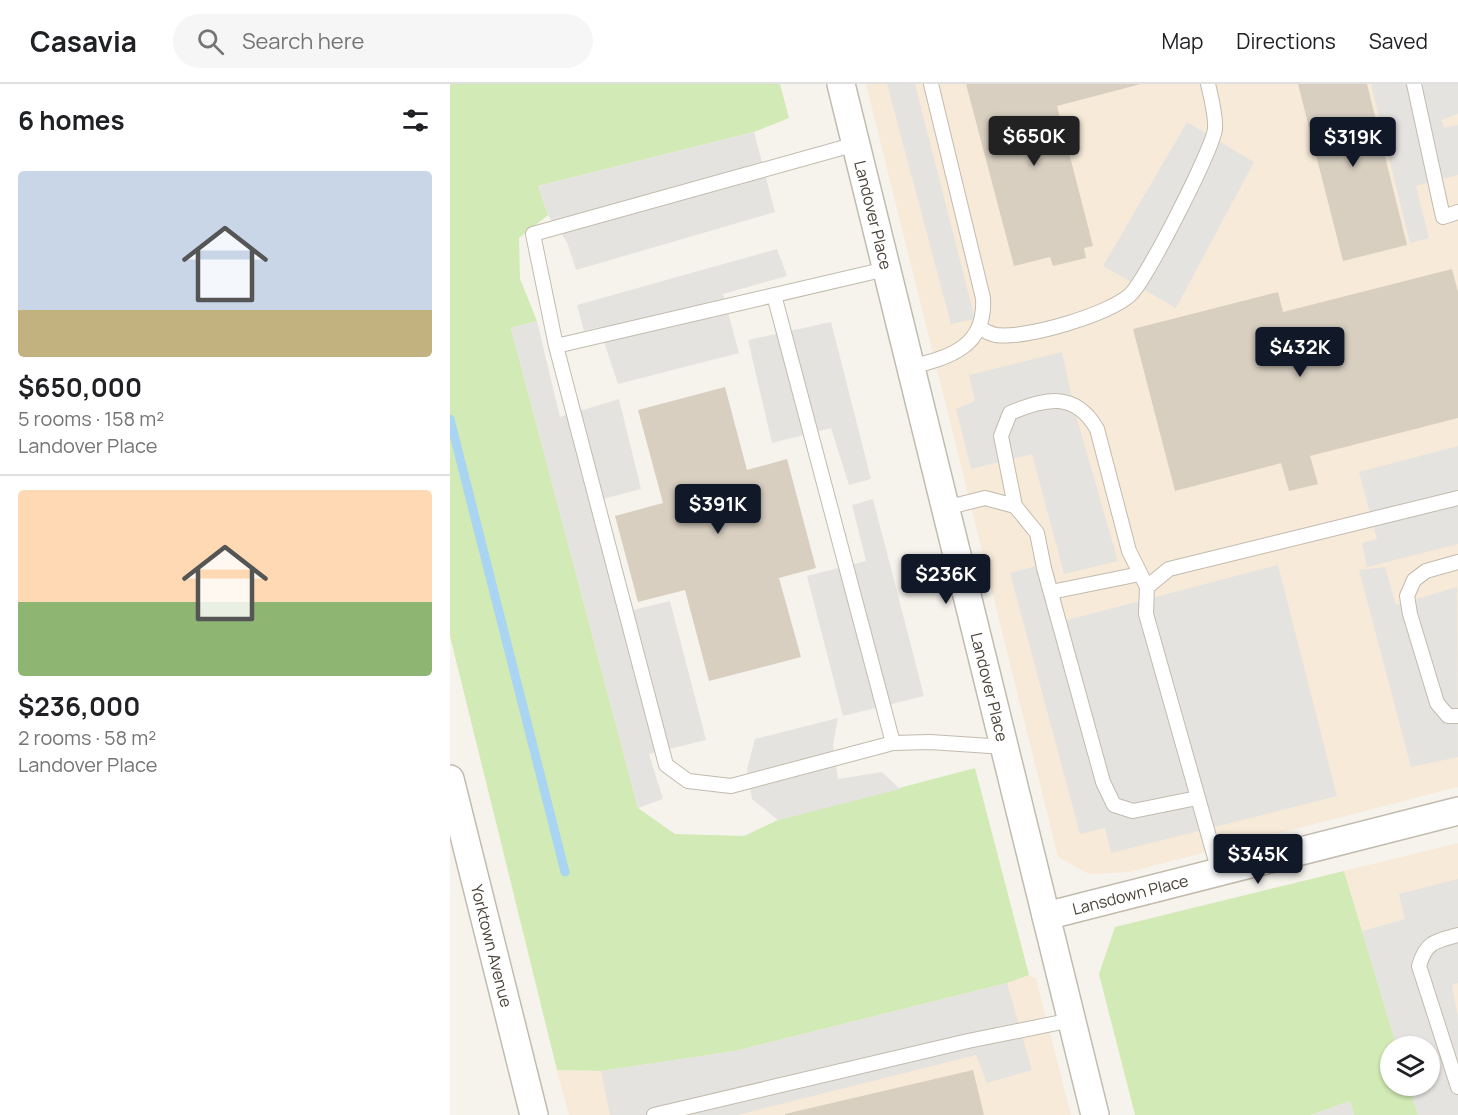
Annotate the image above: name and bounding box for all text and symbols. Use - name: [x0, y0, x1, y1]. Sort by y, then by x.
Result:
- search box: [173, 14, 593, 68]
- text: Casavia: [30, 22, 137, 60]
- icon: search: [194, 25, 227, 58]
- text: Search here: [242, 26, 364, 56]
- text: Map: [1162, 27, 1203, 55]
- text: Directions: [1236, 27, 1336, 55]
- text: Saved: [1369, 27, 1428, 55]
- text: 6 homes: [18, 102, 125, 138]
- icon: filters: [399, 104, 432, 137]
- pin: $650K: [992, 116, 1076, 167]
- pin: $319K: [1311, 117, 1395, 168]
- text: $650K: [1003, 122, 1065, 149]
- text: $319K: [1324, 123, 1382, 150]
- street label: Landover Place: [849, 158, 897, 272]
- icon: home: [171, 210, 279, 318]
- pin: $432K: [1258, 327, 1342, 378]
- text: $432K: [1269, 333, 1331, 360]
- text: $650,000: [18, 369, 142, 405]
- text: 5 rooms · 158 m²: [18, 405, 164, 432]
- text: Landover Place: [18, 432, 157, 459]
- pin: $391K: [676, 484, 760, 535]
- text: $391K: [689, 490, 747, 517]
- icon: home: [171, 529, 279, 637]
- pin: $236K: [904, 554, 988, 605]
- text: $236K: [915, 560, 977, 587]
- street label: Landover Place: [966, 630, 1014, 744]
- text: $236,000: [18, 688, 140, 724]
- text: 2 rooms · 58 m²: [18, 724, 156, 751]
- text: Landover Place: [18, 751, 157, 778]
- pin: $345K: [1216, 834, 1300, 885]
- text: $345K: [1227, 840, 1289, 867]
- street label: Lansdown Place: [1070, 869, 1191, 920]
- street label: Yorktown Avenue: [466, 882, 518, 1010]
- map controls: [1380, 1036, 1440, 1096]
- button: layers: [1380, 1036, 1440, 1096]

